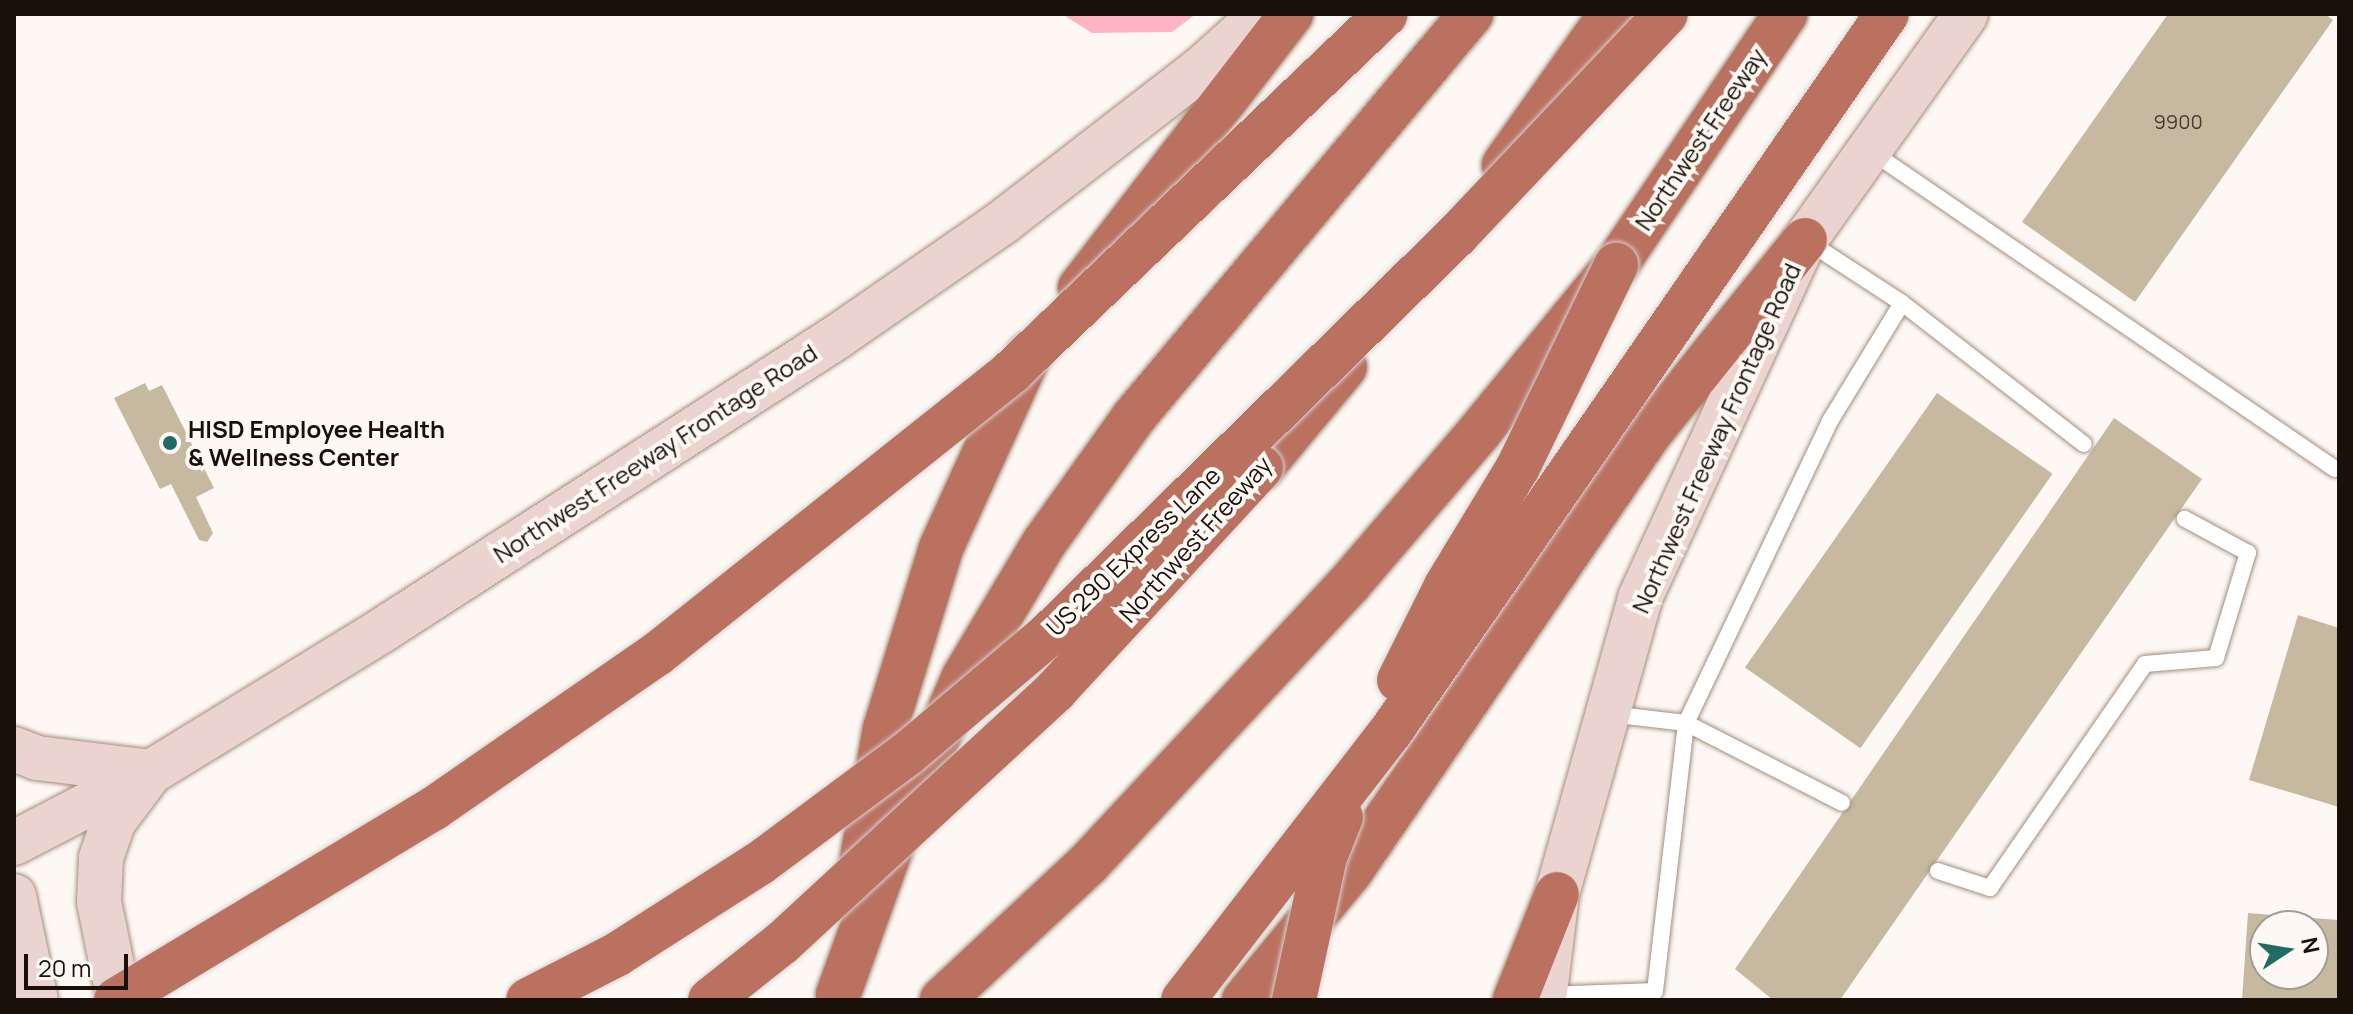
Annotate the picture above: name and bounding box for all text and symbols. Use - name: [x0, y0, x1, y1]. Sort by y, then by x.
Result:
- street label: Northwest Freeway: [1628, 43, 1772, 235]
- house number: 9900: [2153, 109, 2203, 133]
- street label: Northwest Freeway Frontage Road: [1626, 259, 1806, 617]
- street label: Northwest Freeway Frontage Road: [488, 338, 822, 568]
- place label: HISD Employee Health & Wellness Center: [188, 415, 445, 471]
- marker: HISD Employee Health & Wellness Center: [159, 432, 181, 454]
- street label: Northwest Freeway: [1113, 450, 1277, 628]
- street label: US 290 Express Lane: [1040, 461, 1226, 641]
- north arrow: [2249, 910, 2329, 990]
- text: N: [2294, 935, 2327, 956]
- scale bar: [28, 938, 132, 988]
- text: 20 m: [38, 951, 91, 984]

